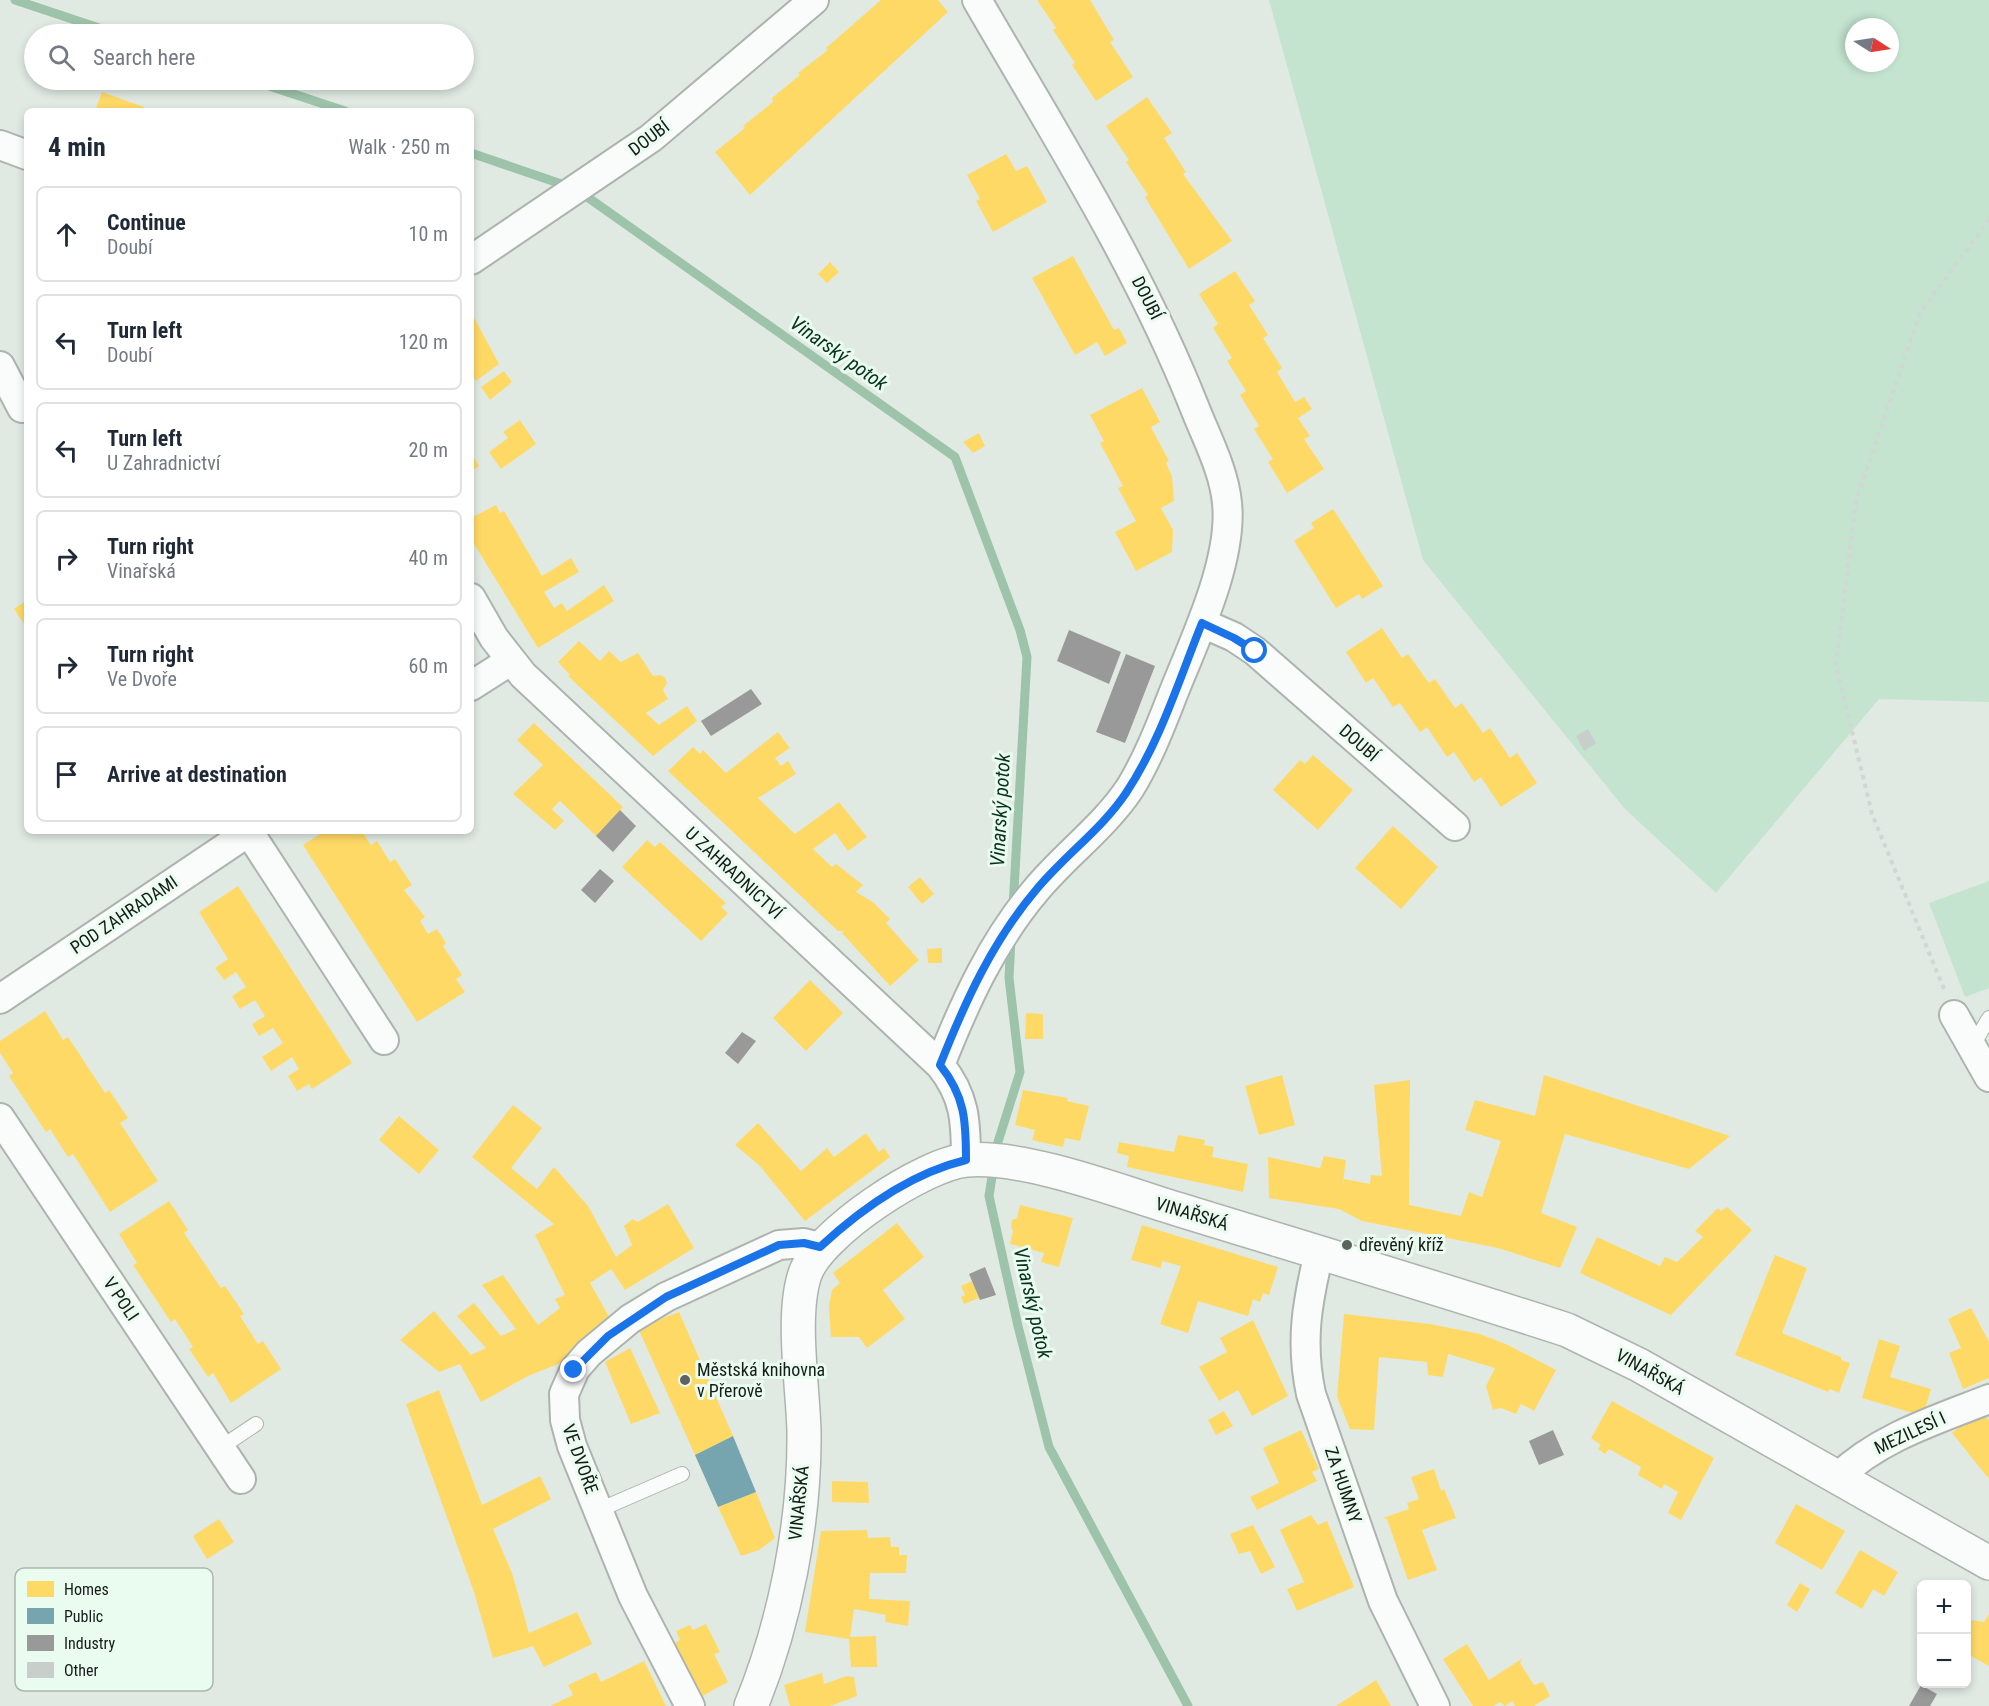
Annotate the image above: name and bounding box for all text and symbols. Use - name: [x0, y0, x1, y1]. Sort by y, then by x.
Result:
- north arrow: [1845, 18, 1899, 72]
- search box: [24, 24, 474, 90]
- icon: search: [45, 41, 78, 74]
- text: Search here: [93, 45, 195, 70]
- street label: DOUBÍ: [624, 115, 674, 160]
- text: 4 min: [48, 132, 106, 162]
- text: Walk · 250 m: [349, 135, 450, 159]
- text: Continue: [107, 210, 186, 235]
- icon: ahead: [50, 218, 83, 251]
- text: 10 m: [409, 222, 448, 246]
- text: Doubí: [107, 235, 153, 259]
- street label: DOUBÍ: [1128, 273, 1168, 324]
- water label: Vinarský potok: [786, 311, 893, 396]
- text: Turn left: [107, 318, 182, 343]
- icon: left: [50, 326, 83, 359]
- text: 120 m: [399, 330, 448, 354]
- text: Doubí: [107, 343, 153, 367]
- text: Turn left: [107, 426, 182, 451]
- icon: left: [50, 434, 83, 467]
- text: 20 m: [409, 438, 448, 462]
- text: U Zahradnictví: [107, 451, 220, 475]
- text: Turn right: [107, 534, 194, 559]
- icon: right: [50, 542, 83, 575]
- text: 40 m: [409, 546, 448, 570]
- text: Vinařská: [107, 559, 176, 583]
- route start: [1241, 637, 1267, 663]
- text: Turn right: [107, 642, 194, 667]
- icon: right: [50, 650, 83, 683]
- text: 60 m: [409, 654, 448, 678]
- text: Ve Dvoře: [107, 667, 177, 691]
- street label: DOUBÍ: [1335, 720, 1385, 766]
- water label: Vinarský potok: [985, 751, 1015, 867]
- icon: arrive: [50, 758, 83, 791]
- text: Arrive at destination: [107, 762, 287, 787]
- street label: U ZAHRADNICTVÍ: [681, 822, 788, 924]
- street label: POD ZAHRADAMI: [66, 871, 181, 958]
- street label: VINAŘSKÁ: [1153, 1192, 1232, 1235]
- place label: dřevěný kříž: [1359, 1234, 1444, 1255]
- marker: dřevěný kříž: [1340, 1238, 1354, 1252]
- water label: Vinarský potok: [1009, 1245, 1058, 1362]
- street label: V POLI: [99, 1273, 144, 1325]
- street label: VINAŘSKÁ: [1612, 1344, 1689, 1399]
- route end: [560, 1356, 586, 1382]
- place label: Městská knihovna v Přerově: [697, 1359, 825, 1401]
- marker: Městská knihovna v Přerově: [678, 1373, 692, 1387]
- street label: MEZILESÍ I: [1871, 1407, 1949, 1458]
- street label: VE DVOŘE: [558, 1421, 603, 1497]
- street label: ZA HUMNY: [1321, 1444, 1366, 1526]
- street label: VINAŘSKÁ: [784, 1464, 813, 1542]
- legend: [15, 1568, 213, 1691]
- text: Homes: [64, 1580, 109, 1599]
- map controls: [1917, 1580, 1971, 1688]
- button: +: [1917, 1580, 1971, 1634]
- text: Public: [64, 1607, 103, 1626]
- text: Industry: [64, 1634, 115, 1653]
- button: −: [1917, 1634, 1971, 1688]
- text: Other: [64, 1661, 99, 1680]

